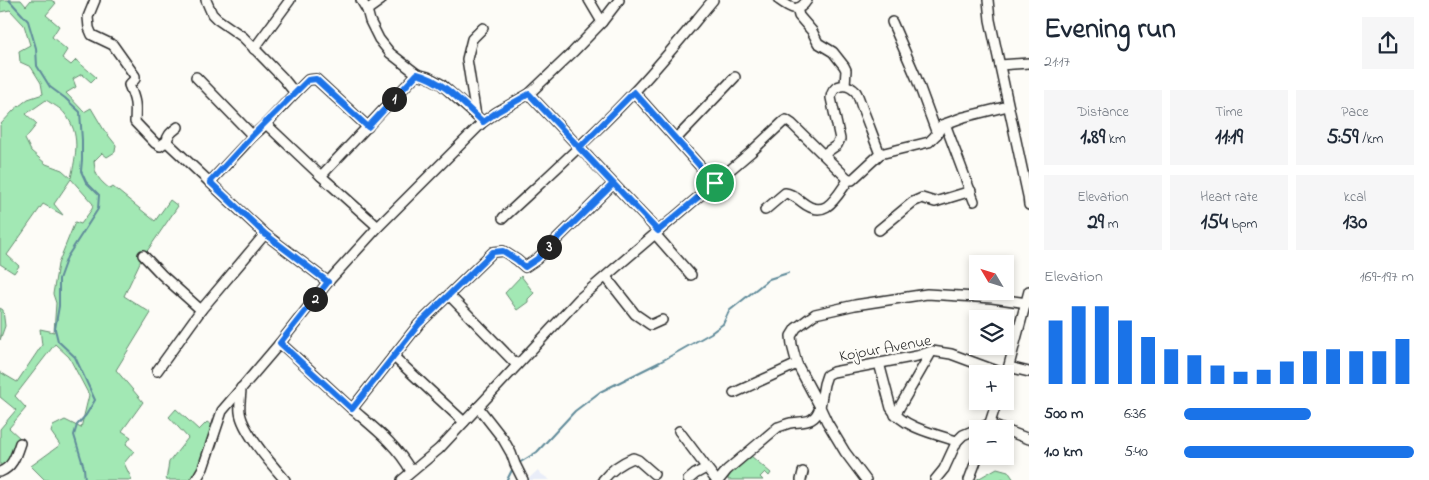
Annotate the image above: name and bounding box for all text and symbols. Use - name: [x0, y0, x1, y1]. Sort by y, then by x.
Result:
- text: Evening run: [1044, 10, 1176, 51]
- button: share: [1362, 17, 1414, 69]
- text: 21:17: [1044, 50, 1070, 74]
- pin: 1: [382, 86, 406, 112]
- text: 1: [392, 89, 397, 110]
- text: Distance: [1077, 102, 1129, 123]
- text: Time: [1215, 102, 1243, 123]
- text: Pace: [1341, 102, 1369, 123]
- text: 1.89: [1080, 123, 1105, 153]
- text: 11:19: [1215, 123, 1243, 153]
- text: 5:59: [1327, 123, 1359, 153]
- text: km: [1105, 129, 1126, 150]
- text: /km: [1359, 129, 1383, 150]
- pin: [694, 162, 736, 204]
- icon: arrive: [701, 169, 729, 197]
- text: Elevation: [1077, 187, 1129, 208]
- text: Heart rate: [1200, 187, 1258, 208]
- text: kcal: [1344, 187, 1366, 208]
- text: 29: [1087, 208, 1104, 238]
- text: 154: [1201, 208, 1228, 238]
- text: 130: [1343, 208, 1367, 238]
- text: m: [1104, 214, 1119, 235]
- text: bpm: [1228, 214, 1257, 235]
- pin: 3: [536, 234, 562, 260]
- text: 3: [547, 237, 552, 258]
- north arrow: [969, 255, 1014, 300]
- map controls: [969, 255, 1014, 465]
- text: Elevation: [1044, 265, 1103, 289]
- text: 169–197 m: [1360, 265, 1414, 289]
- pin: 2: [302, 286, 328, 312]
- text: 2: [312, 289, 319, 310]
- button: layers: [969, 310, 1014, 355]
- street label: Kojour Avenue: [837, 329, 934, 369]
- button: +: [969, 365, 1014, 410]
- text: 500 m: [1044, 402, 1083, 426]
- text: 6:36: [1124, 402, 1146, 426]
- button: −: [969, 420, 1014, 465]
- text: 1.0 km: [1044, 440, 1083, 464]
- text: 5:40: [1124, 440, 1148, 464]

